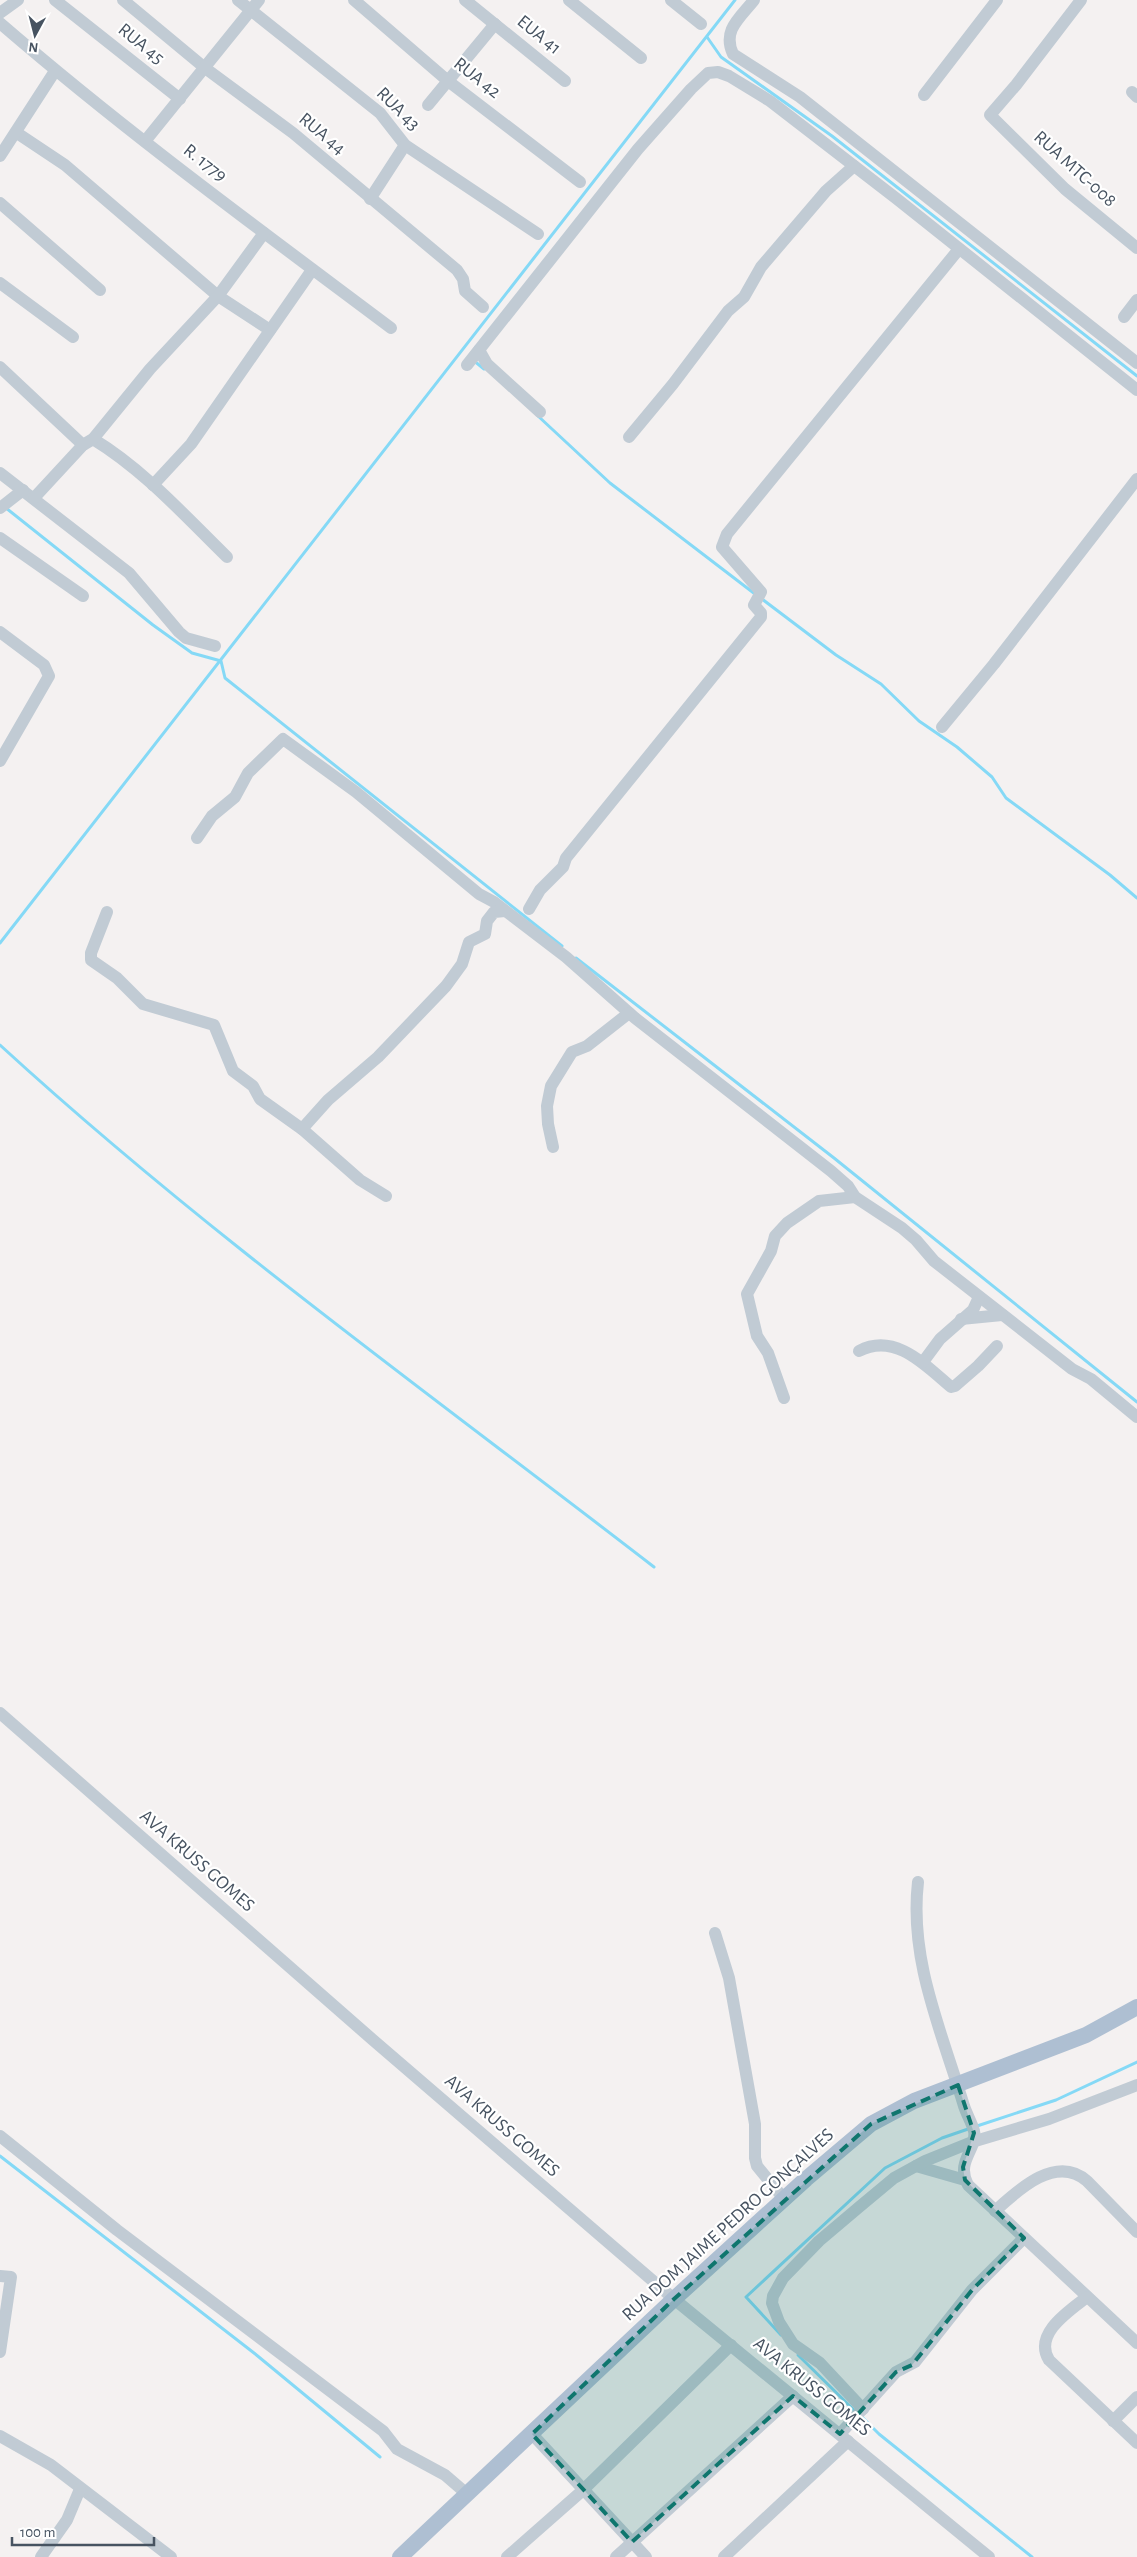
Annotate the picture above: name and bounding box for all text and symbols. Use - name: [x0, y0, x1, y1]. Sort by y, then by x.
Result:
- north arrow: [10, 10, 60, 60]
- street label: EUA 41: [513, 12, 565, 58]
- street label: RUA 45: [114, 20, 168, 68]
- text: N: [28, 39, 39, 54]
- street label: RUA 42: [450, 54, 504, 102]
- street label: RUA 43: [373, 84, 423, 134]
- street label: RUA 44: [295, 109, 349, 159]
- street label: RUA MTC-008: [1030, 127, 1120, 211]
- street label: R. 1779: [180, 140, 230, 186]
- street label: AVA KRUSS GOMES: [136, 1806, 258, 1916]
- street label: AVA KRUSS GOMES: [441, 2071, 563, 2181]
- street label: RUA DOM JAIME PEDRO GONÇALVES: [619, 2125, 837, 2325]
- street label: AVA KRUSS GOMES: [750, 2334, 874, 2440]
- scale bar: [12, 2514, 155, 2546]
- text: 100 m: [20, 2525, 55, 2540]

